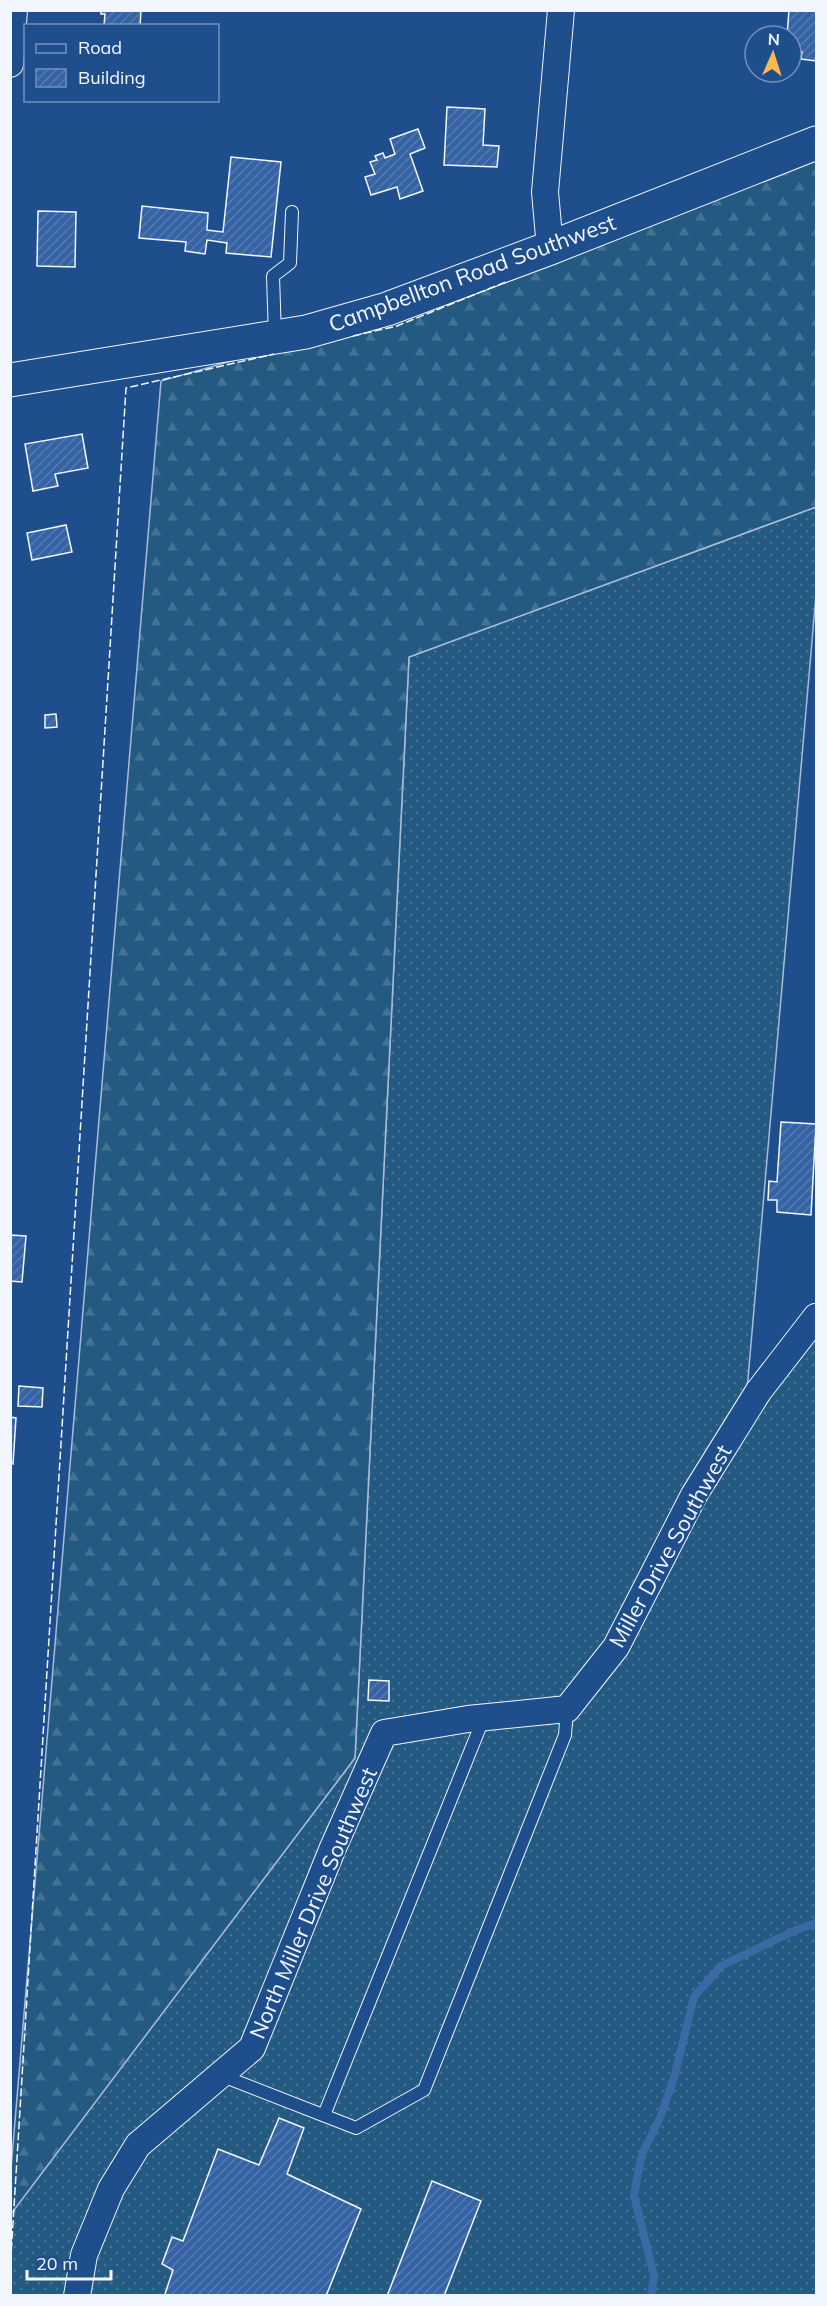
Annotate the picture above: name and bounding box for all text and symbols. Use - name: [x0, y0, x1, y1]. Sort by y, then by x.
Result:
- legend: [24, 24, 219, 102]
- north arrow: [743, 24, 803, 84]
- text: N: [767, 29, 780, 49]
- text: Road: [78, 36, 122, 59]
- text: Building: [78, 66, 146, 89]
- street label: Campbellton Road Southwest: [325, 208, 620, 338]
- street label: Miller Drive Southwest: [602, 1439, 738, 1653]
- street label: North Miller Drive Southwest: [243, 1763, 383, 2043]
- scale bar: [27, 2243, 111, 2281]
- text: 20 m: [36, 2252, 78, 2275]

